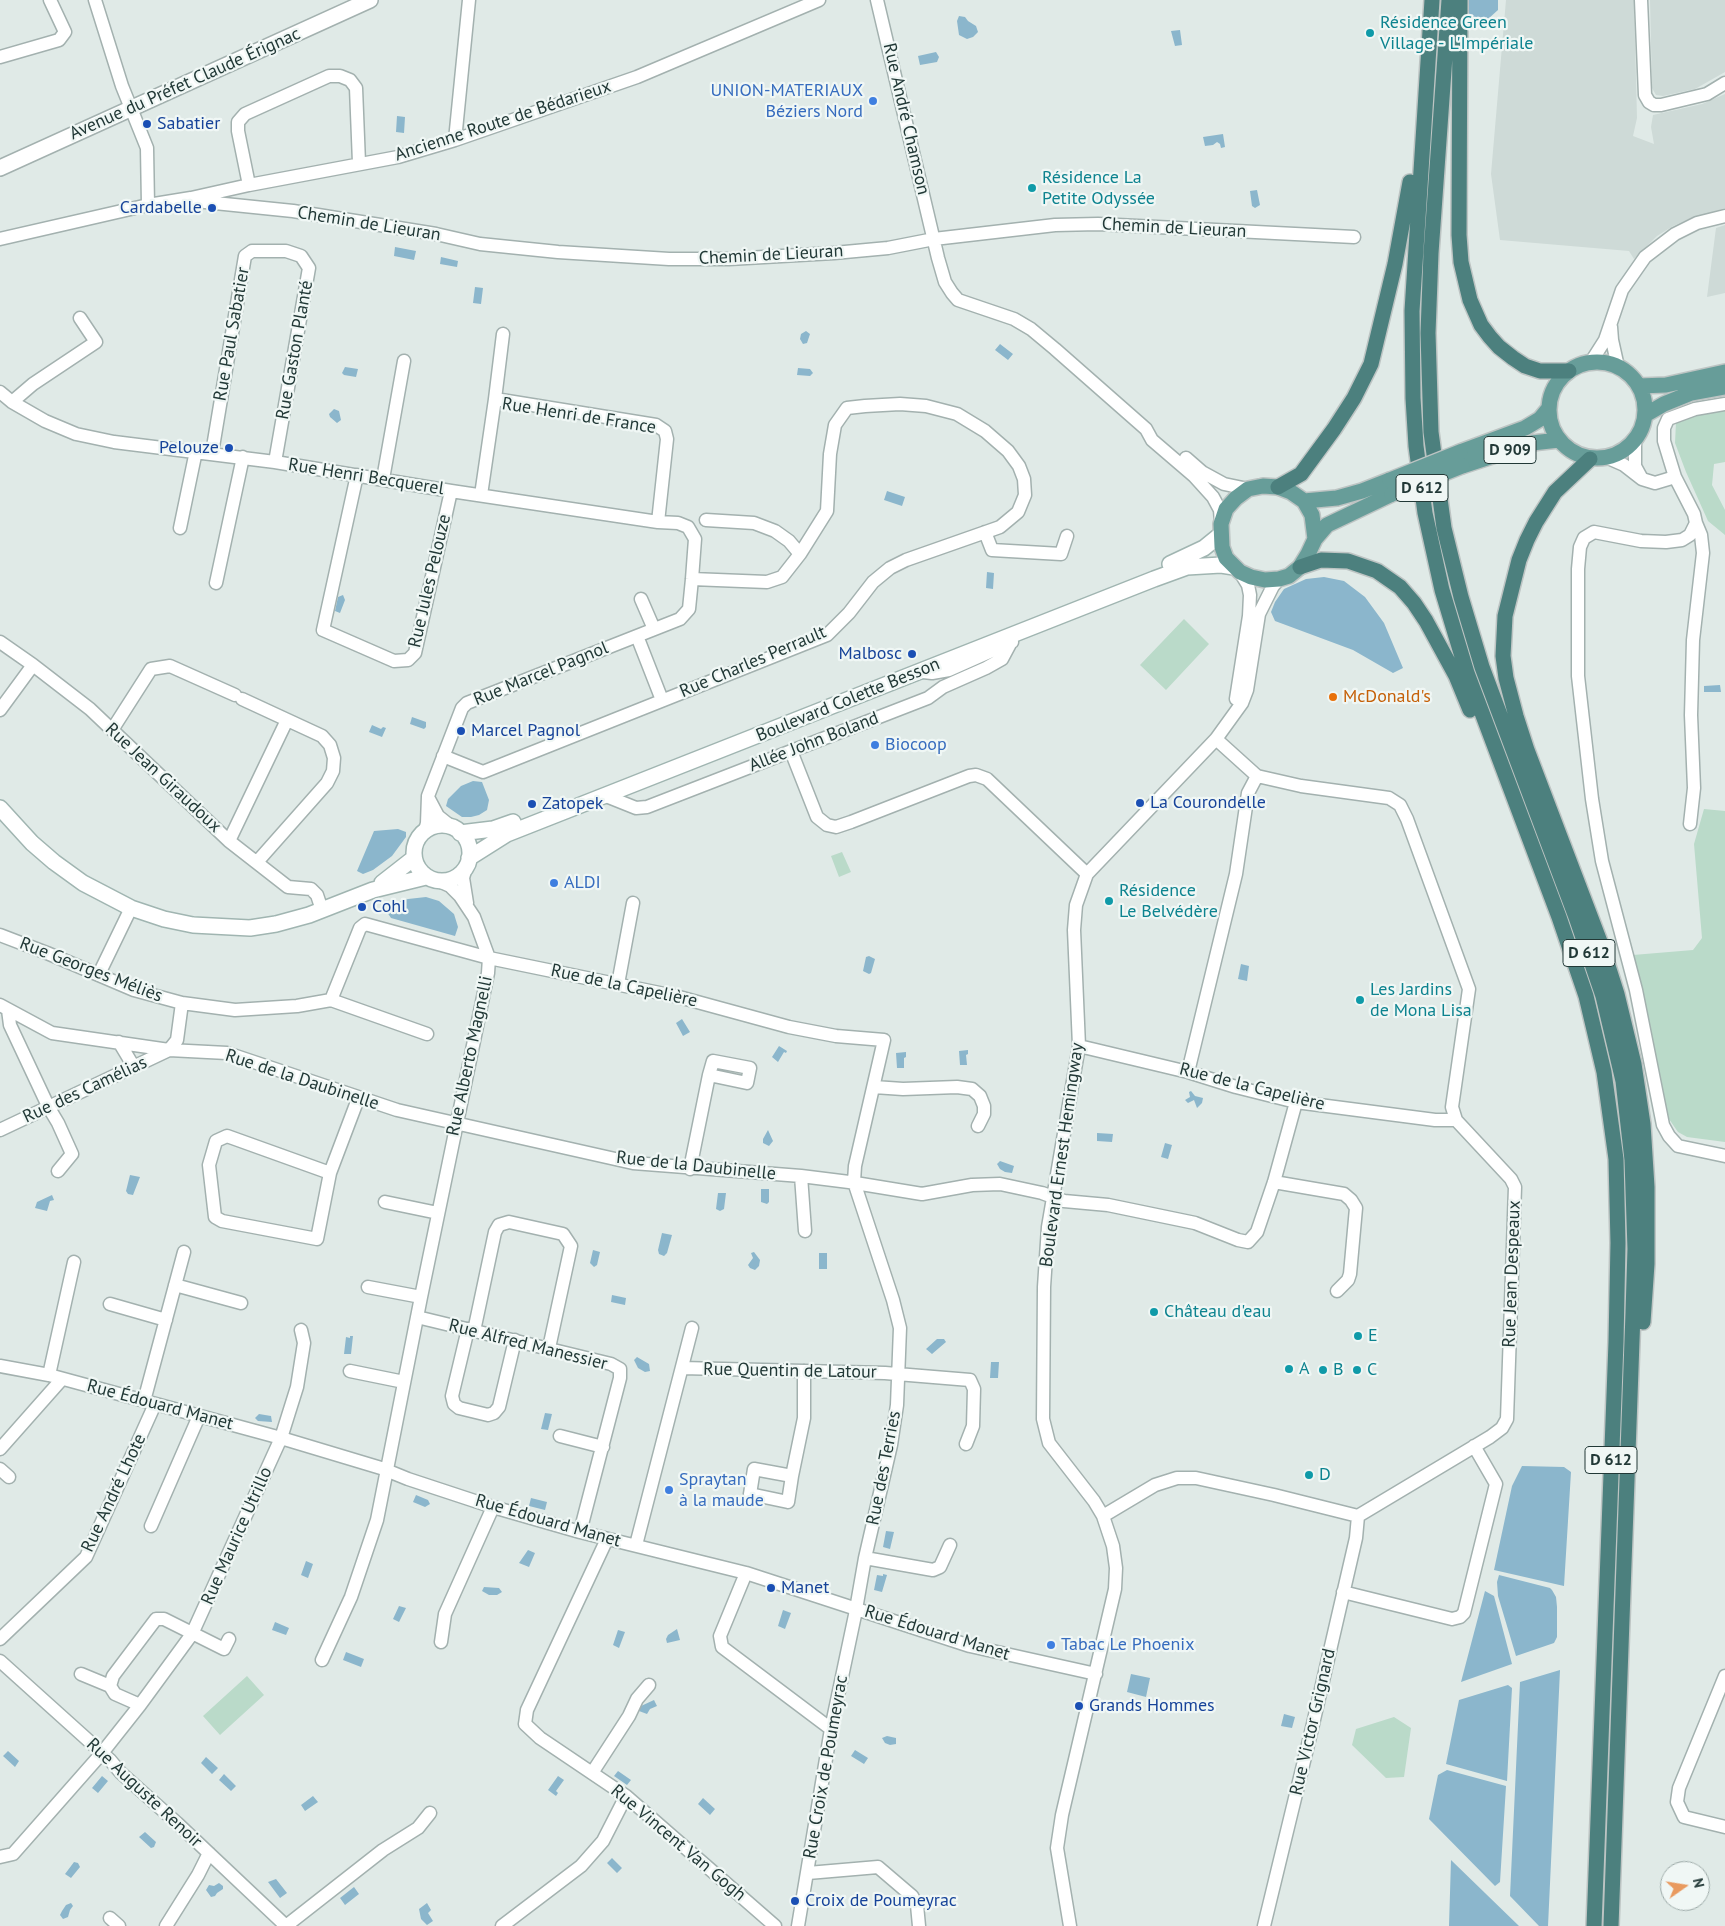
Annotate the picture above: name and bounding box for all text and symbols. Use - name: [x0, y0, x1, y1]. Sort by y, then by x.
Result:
- place label: Résidence Green Village - L'Impériale: [1380, 12, 1533, 54]
- street label: Avenue du Préfet Claude Érignac: [66, 23, 304, 145]
- marker: Résidence Green Village - L'Impériale: [1364, 27, 1376, 39]
- street label: Rue André Chamson: [878, 41, 934, 197]
- street label: Ancienne Route de Bédarieux: [392, 76, 614, 166]
- place label: UNION-MATERIAUX Béziers Nord: [710, 80, 863, 122]
- marker: UNION-MATERIAUX Béziers Nord: [867, 95, 879, 107]
- place label: Sabatier: [157, 113, 220, 135]
- marker: Sabatier: [141, 118, 153, 130]
- place label: Résidence La Petite Odyssée: [1042, 167, 1155, 210]
- marker: Résidence La Petite Odyssée: [1026, 182, 1038, 194]
- place label: Cardabelle: [120, 197, 202, 219]
- marker: Cardabelle: [206, 202, 218, 214]
- street label: Chemin de Lieuran: [296, 202, 442, 246]
- street label: Chemin de Lieuran: [1101, 213, 1247, 243]
- street label: Chemin de Lieuran: [698, 240, 844, 270]
- street label: Rue Paul Sabatier: [210, 265, 254, 403]
- street label: Rue Gaston Planté: [272, 279, 318, 421]
- street label: Rue Henri de France: [500, 393, 658, 439]
- road number: D 909: [1484, 436, 1536, 464]
- place label: Pelouze: [159, 437, 219, 459]
- marker: Pelouze: [223, 442, 235, 454]
- street label: Rue Henri Becquerel: [287, 454, 445, 500]
- road number: D 612: [1396, 474, 1448, 502]
- street label: Rue Jules Pelouze: [404, 512, 456, 650]
- street label: Rue Charles Perrault: [677, 621, 829, 703]
- street label: Rue Marcel Pagnol: [471, 637, 611, 711]
- place label: Malbosc: [839, 643, 902, 665]
- marker: Malbosc: [906, 648, 918, 660]
- street label: Boulevard Colette Besson: [753, 653, 943, 747]
- place label: McDonald's: [1343, 686, 1431, 708]
- marker: McDonald's: [1327, 691, 1339, 703]
- street label: Allée John Boland: [746, 707, 882, 777]
- street label: Rue Jean Giraudoux: [100, 719, 226, 837]
- place label: Marcel Pagnol: [471, 720, 580, 742]
- marker: Marcel Pagnol: [455, 725, 467, 737]
- place label: Biocoop: [885, 734, 947, 756]
- marker: Biocoop: [869, 739, 881, 751]
- place label: La Courondelle: [1150, 792, 1266, 814]
- place label: Zatopek: [542, 793, 603, 815]
- marker: La Courondelle: [1134, 797, 1146, 809]
- marker: Zatopek: [526, 798, 538, 810]
- place label: ALDI: [564, 872, 601, 894]
- marker: ALDI: [548, 877, 560, 889]
- place label: Résidence Le Belvédère: [1119, 880, 1218, 922]
- marker: Résidence Le Belvédère: [1103, 895, 1115, 907]
- place label: Cohl: [372, 896, 406, 918]
- marker: Cohl: [356, 901, 368, 913]
- street label: Rue Georges Méliès: [17, 933, 165, 1007]
- road number: D 612: [1563, 940, 1615, 966]
- street label: Rue de la Capelière: [549, 960, 699, 1012]
- street label: Rue Alberto Magnelli: [442, 974, 498, 1138]
- place label: Les Jardins de Mona Lisa: [1370, 979, 1472, 1022]
- marker: Les Jardins de Mona Lisa: [1354, 994, 1366, 1006]
- street label: Boulevard Ernest Hemingway: [1036, 1042, 1088, 1268]
- street label: Rue de la Daubinelle: [222, 1045, 382, 1115]
- street label: Rue des Camélias: [19, 1052, 151, 1128]
- street label: Rue de la Capelière: [1177, 1058, 1327, 1116]
- street label: Rue de la Daubinelle: [615, 1147, 777, 1185]
- street label: Rue Jean Despeaux: [1499, 1200, 1525, 1348]
- place label: Château d'eau: [1164, 1301, 1271, 1323]
- marker: Château d'eau: [1148, 1306, 1160, 1318]
- street label: Rue Alfred Manessier: [446, 1315, 610, 1375]
- place label: E: [1368, 1325, 1378, 1347]
- marker: E: [1352, 1330, 1364, 1342]
- place label: A: [1299, 1358, 1310, 1380]
- street label: Rue Quentin de Latour: [703, 1359, 877, 1383]
- place label: B: [1333, 1359, 1344, 1381]
- place label: C: [1367, 1359, 1377, 1381]
- marker: A: [1283, 1363, 1295, 1375]
- marker: B: [1317, 1364, 1329, 1376]
- marker: C: [1351, 1364, 1363, 1376]
- street label: Rue Édouard Manet: [84, 1375, 236, 1435]
- street label: Rue des Terries: [862, 1409, 906, 1527]
- street label: Rue André Lhote: [77, 1430, 151, 1556]
- road number: D 612: [1585, 1446, 1637, 1474]
- street label: Rue Maurice Utrillo: [197, 1464, 277, 1608]
- place label: D: [1319, 1464, 1331, 1486]
- place label: Spraytan à la maude: [679, 1469, 764, 1512]
- marker: D: [1303, 1469, 1315, 1481]
- marker: Spraytan à la maude: [663, 1484, 675, 1496]
- street label: Rue Édouard Manet: [473, 1490, 623, 1552]
- place label: Manet: [781, 1577, 829, 1599]
- marker: Manet: [765, 1582, 777, 1594]
- street label: Rue Édouard Manet: [862, 1601, 1012, 1665]
- place label: Tabac Le Phoenix: [1061, 1634, 1194, 1656]
- marker: Tabac Le Phoenix: [1045, 1639, 1057, 1651]
- street label: Rue Victor Grignard: [1286, 1646, 1340, 1798]
- street label: Rue Croix de Poumeyrac: [799, 1673, 853, 1861]
- place label: Grands Hommes: [1089, 1695, 1215, 1717]
- marker: Grands Hommes: [1073, 1700, 1085, 1712]
- street label: Rue Auguste Renoir: [82, 1734, 206, 1852]
- street label: Rue Vincent Van Gogh: [606, 1780, 750, 1906]
- north arrow: [1660, 1861, 1710, 1911]
- text: N: [1689, 1876, 1708, 1889]
- place label: Croix de Poumeyrac: [805, 1890, 957, 1912]
- marker: Croix de Poumeyrac: [789, 1895, 801, 1907]

